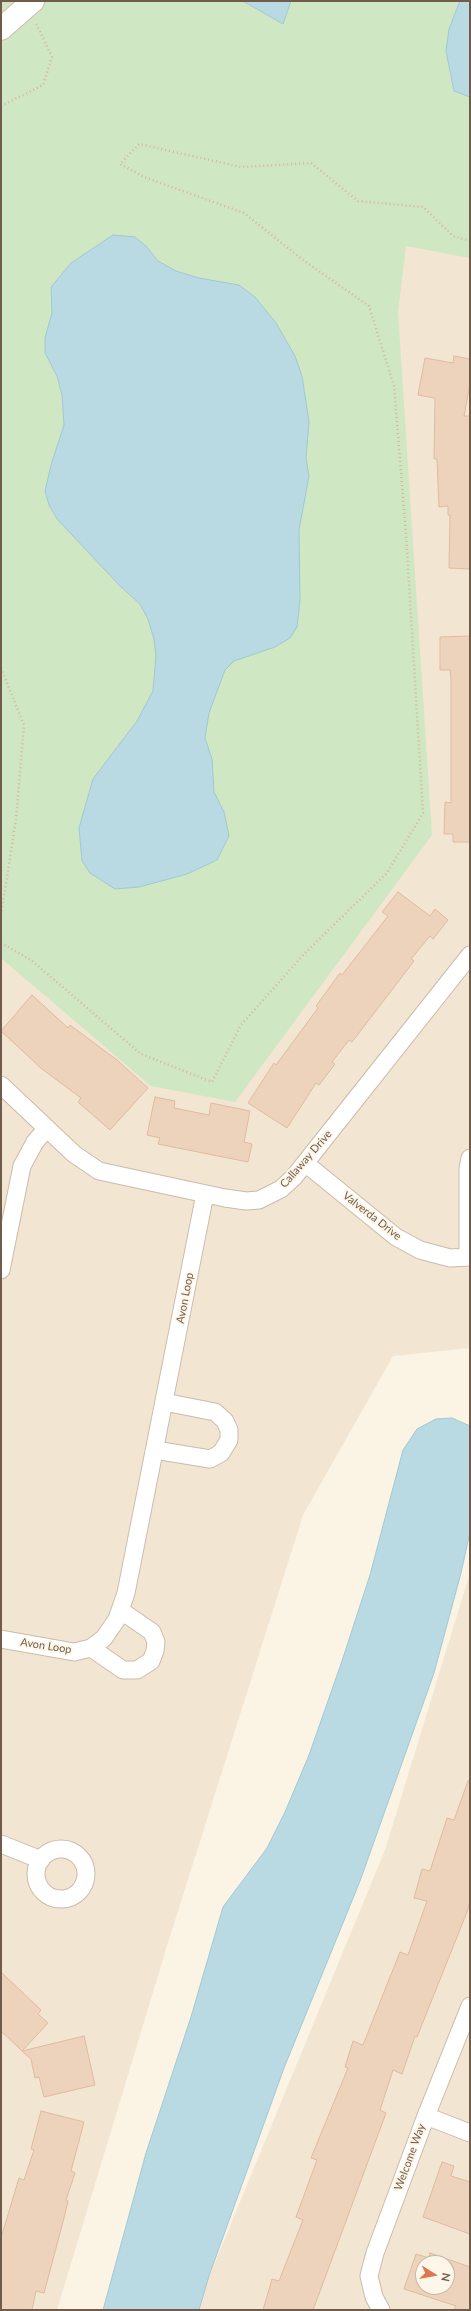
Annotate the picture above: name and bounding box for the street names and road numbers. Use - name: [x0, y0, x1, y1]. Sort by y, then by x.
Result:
- street label: Callaway Drive: [277, 1127, 335, 1191]
- street label: Valverda Drive: [340, 1189, 404, 1243]
- street label: Avon Loop: [174, 1271, 196, 1325]
- street label: Avon Loop: [19, 1635, 73, 1657]
- street label: Welcome Way: [392, 2122, 428, 2192]

